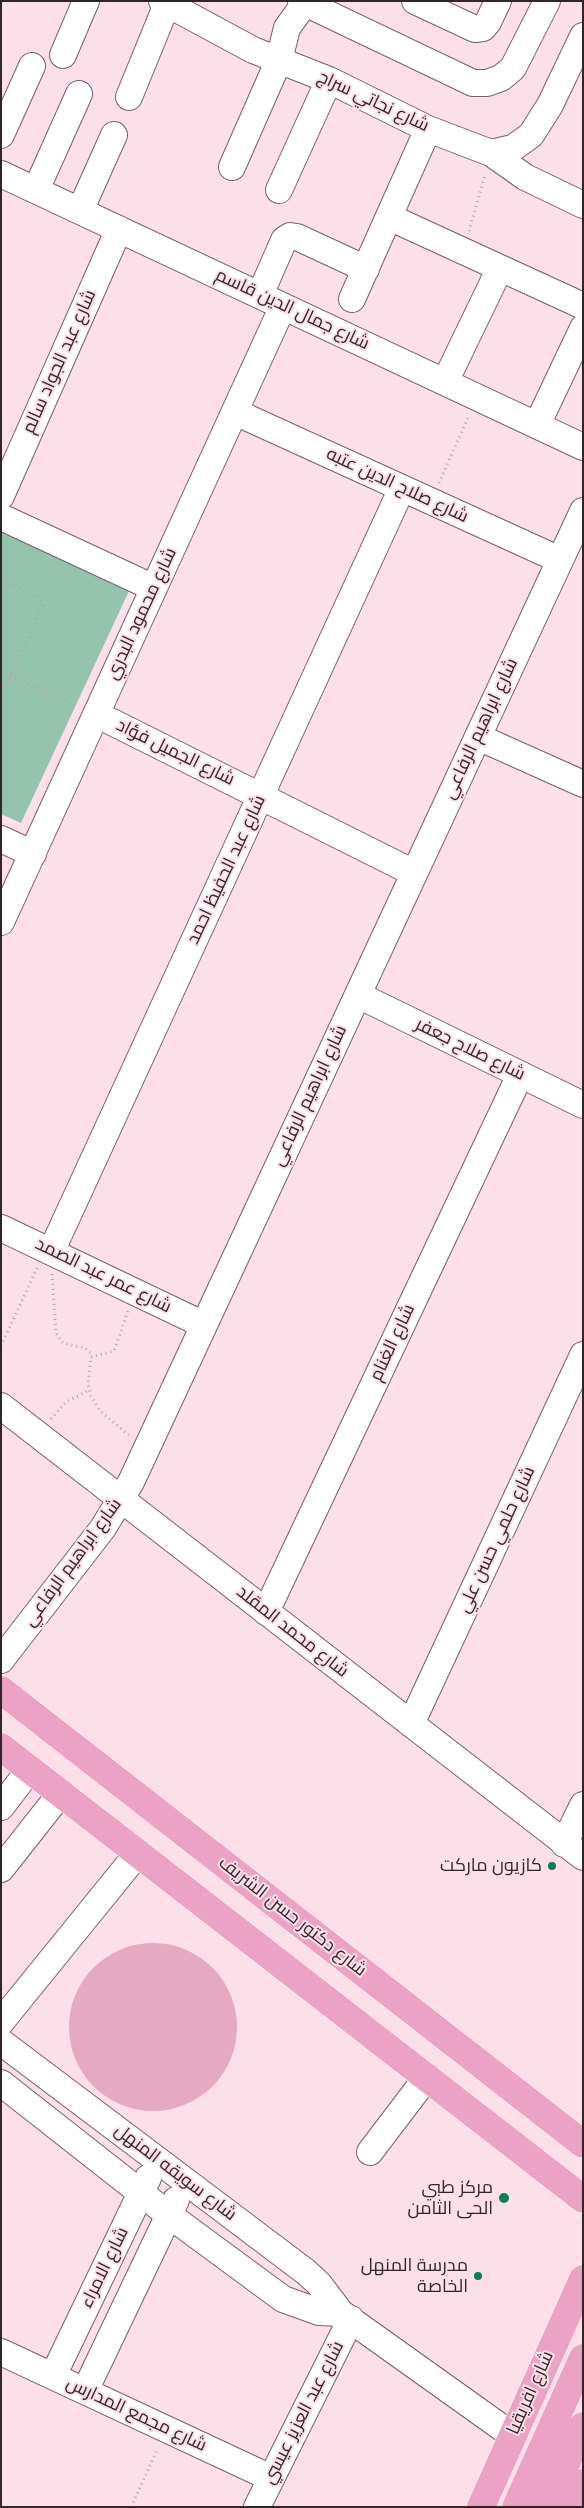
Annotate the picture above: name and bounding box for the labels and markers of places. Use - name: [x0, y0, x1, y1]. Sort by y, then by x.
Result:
- place label: كازيون ماركت: [440, 1855, 542, 1877]
- marker: كازيون ماركت: [546, 1860, 558, 1872]
- place label: مركز طبي الحى الثامن: [407, 2177, 493, 2220]
- marker: مركز طبي الحى الثامن: [497, 2191, 511, 2205]
- place label: مدرسة المنهل الخاصة: [361, 2255, 468, 2298]
- marker: مدرسة المنهل الخاصة: [472, 2270, 484, 2282]

